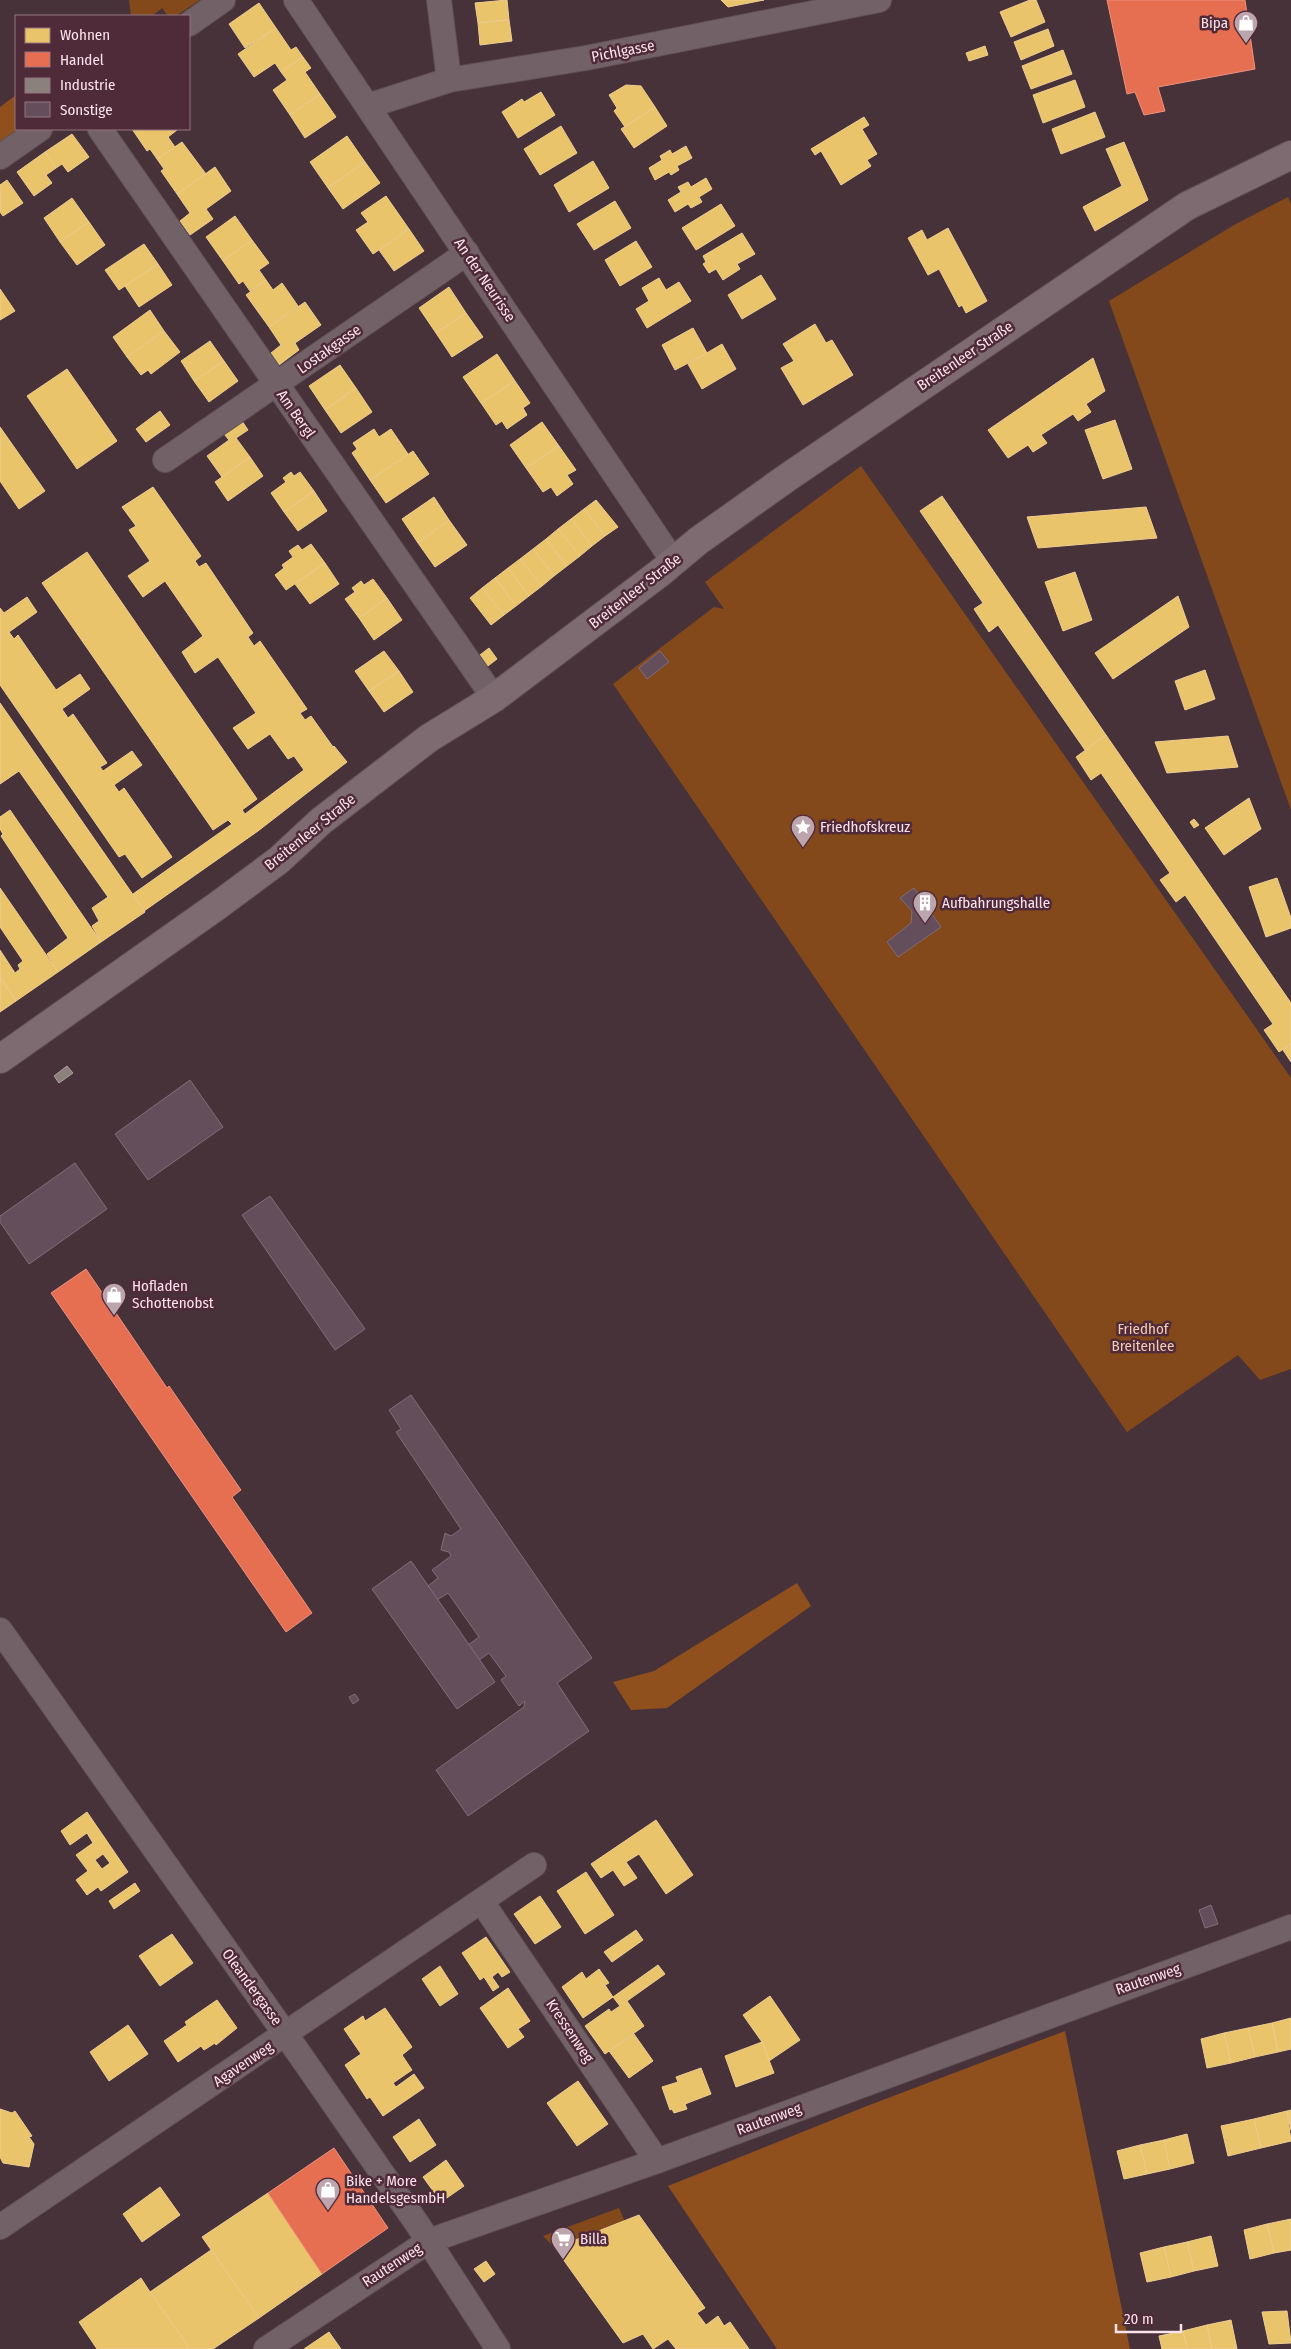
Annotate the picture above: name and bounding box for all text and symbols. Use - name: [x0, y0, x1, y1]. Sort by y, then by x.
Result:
- shop icon: Bipa: [1233, 10, 1259, 44]
- place label: Bipa: [1201, 14, 1228, 32]
- legend: [15, 15, 190, 130]
- text: Wohnen: [60, 26, 110, 44]
- street label: Pichlgasse: [590, 36, 656, 66]
- text: Handel: [60, 51, 104, 69]
- text: Industrie: [60, 76, 115, 94]
- text: Sonstige: [60, 101, 113, 119]
- street label: An der Neurisse: [450, 235, 520, 325]
- street label: Breitenleer Straße: [914, 317, 1016, 395]
- street label: Lostakgasse: [294, 320, 364, 378]
- street label: Am Bergl: [273, 386, 319, 442]
- street label: Breitenleer Straße: [585, 550, 685, 632]
- street label: Breitenleer Straße: [261, 790, 359, 874]
- place icon: Friedhofskreuz: [790, 814, 816, 848]
- place label: Friedhofskreuz: [820, 818, 910, 836]
- building icon: Aufbahrungshalle: [912, 890, 938, 924]
- place label: Aufbahrungshalle: [942, 894, 1050, 912]
- place label: Hofladen Schottenobst: [132, 1277, 214, 1312]
- shop icon: Hofladen Schottenobst: [101, 1282, 127, 1316]
- park label: Friedhof Breitenlee: [1112, 1320, 1174, 1355]
- street label: Oleandergasse: [218, 1945, 286, 2029]
- street label: Rautenweg: [1113, 1959, 1183, 1999]
- street label: Kressenweg: [542, 1996, 598, 2066]
- street label: Agavenweg: [210, 2038, 276, 2090]
- street label: Rautenweg: [734, 2099, 804, 2139]
- place label: Bike + More HandelsgesmbH: [346, 2172, 445, 2207]
- shop icon: Bike + More HandelsgesmbH: [315, 2177, 341, 2211]
- supermarket icon: Billa: [550, 2226, 576, 2260]
- place label: Billa: [580, 2230, 607, 2248]
- street label: Rautenweg: [359, 2239, 425, 2291]
- scale bar: [1116, 2302, 1181, 2334]
- text: 20 m: [1124, 2310, 1154, 2328]

